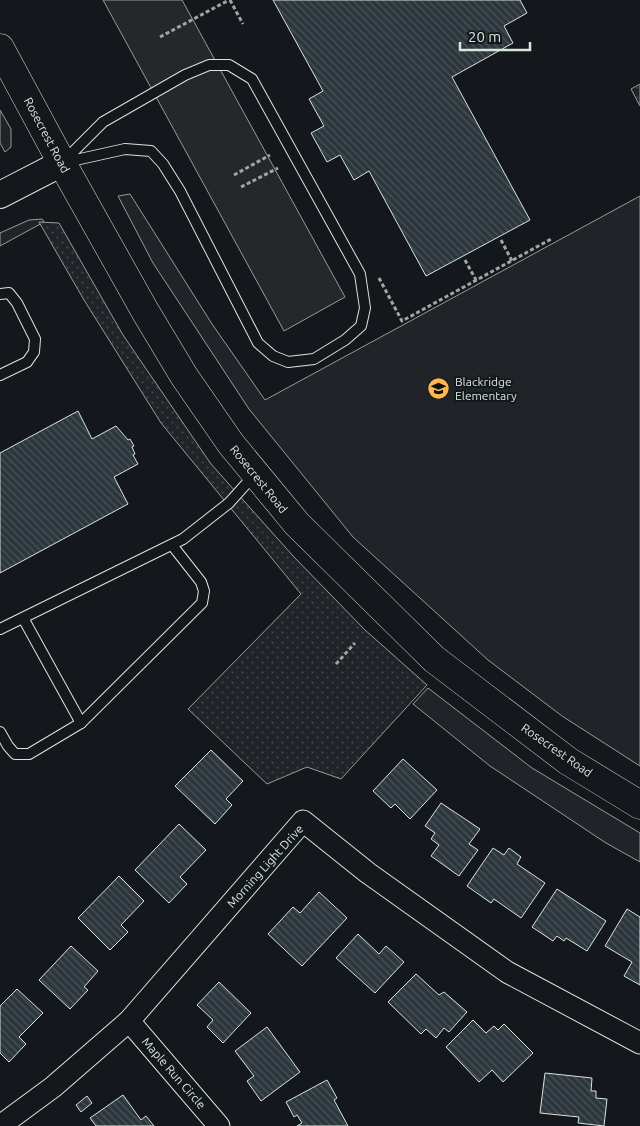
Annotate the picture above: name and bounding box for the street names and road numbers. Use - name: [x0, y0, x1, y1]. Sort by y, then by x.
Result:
- street label: Rosecrest Road: [22, 95, 72, 175]
- street label: Rosecrest Road: [228, 443, 290, 515]
- street label: Rosecrest Road: [519, 721, 595, 779]
- street label: Morning Light Drive: [224, 822, 306, 910]
- street label: Maple Run Circle: [139, 1035, 209, 1111]

